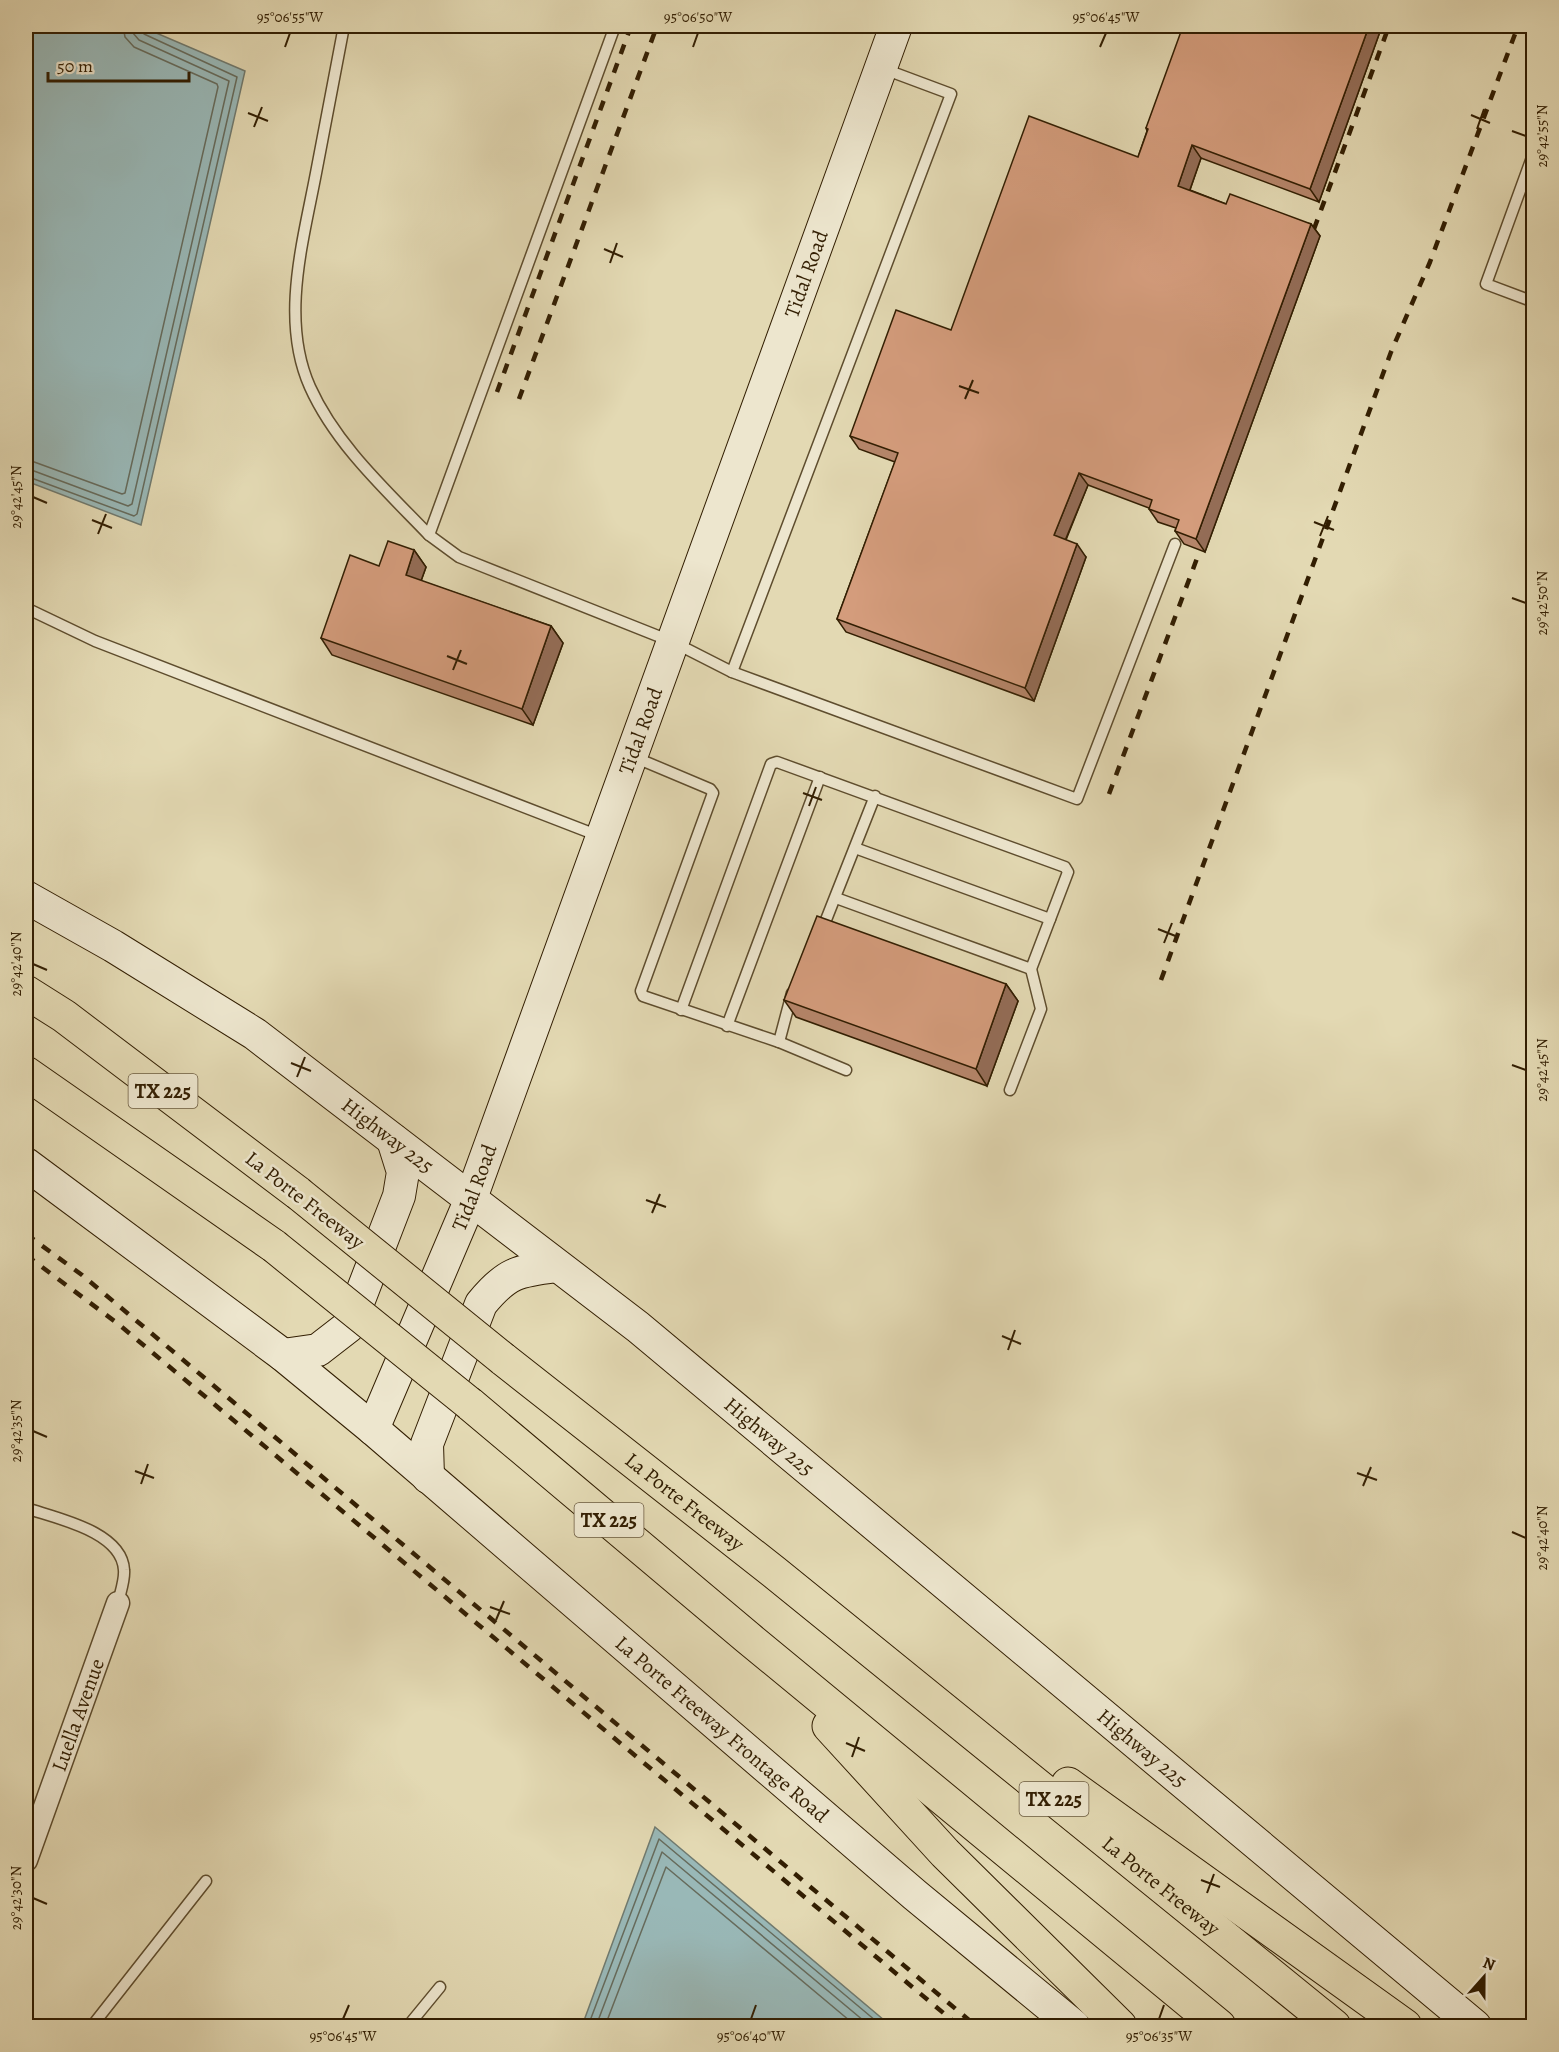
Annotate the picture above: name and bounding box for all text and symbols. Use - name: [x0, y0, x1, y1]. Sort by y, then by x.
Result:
- text: 95°06'55"W: [257, 7, 323, 27]
- text: 95°06'50"W: [664, 7, 732, 27]
- text: 95°06'45"W: [1072, 7, 1140, 27]
- scale bar: [48, 45, 189, 83]
- text: 50 m: [57, 54, 93, 78]
- text: 29°42'55"N: [1532, 104, 1552, 168]
- street label: Tidal Road: [777, 226, 835, 321]
- text: 29°42'45"N: [6, 465, 26, 529]
- text: 29°42'50"N: [1532, 570, 1552, 635]
- street label: Tidal Road: [612, 683, 669, 778]
- text: 29°42'40"N: [6, 931, 26, 997]
- text: 29°42'45"N: [1532, 1038, 1552, 1102]
- road number: TX 225: [128, 1074, 198, 1108]
- street label: Highway 225: [336, 1091, 440, 1180]
- street label: Tidal Road: [445, 1139, 504, 1235]
- street label: La Porte Freeway: [239, 1145, 371, 1256]
- street label: Highway 225: [718, 1391, 820, 1482]
- text: 29°42'35"N: [6, 1399, 26, 1463]
- street label: La Porte Freeway: [619, 1446, 751, 1558]
- road number: TX 225: [574, 1503, 644, 1537]
- text: 29°42'40"N: [1532, 1505, 1552, 1571]
- street label: La Porte Freeway Frontage Road: [609, 1629, 835, 1829]
- street label: Luella Avenue: [45, 1655, 111, 1775]
- street label: Highway 225: [1091, 1702, 1193, 1794]
- road number: TX 225: [1020, 1782, 1088, 1816]
- street label: La Porte Freeway: [1096, 1829, 1227, 1943]
- text: 29°42'30"N: [6, 1866, 26, 1930]
- north arrow: [1454, 1947, 1514, 2007]
- text: N: [1480, 1952, 1499, 1976]
- text: 95°06'45"W: [309, 2026, 377, 2046]
- text: 95°06'40"W: [717, 2026, 785, 2046]
- text: 95°06'35"W: [1126, 2026, 1192, 2046]

